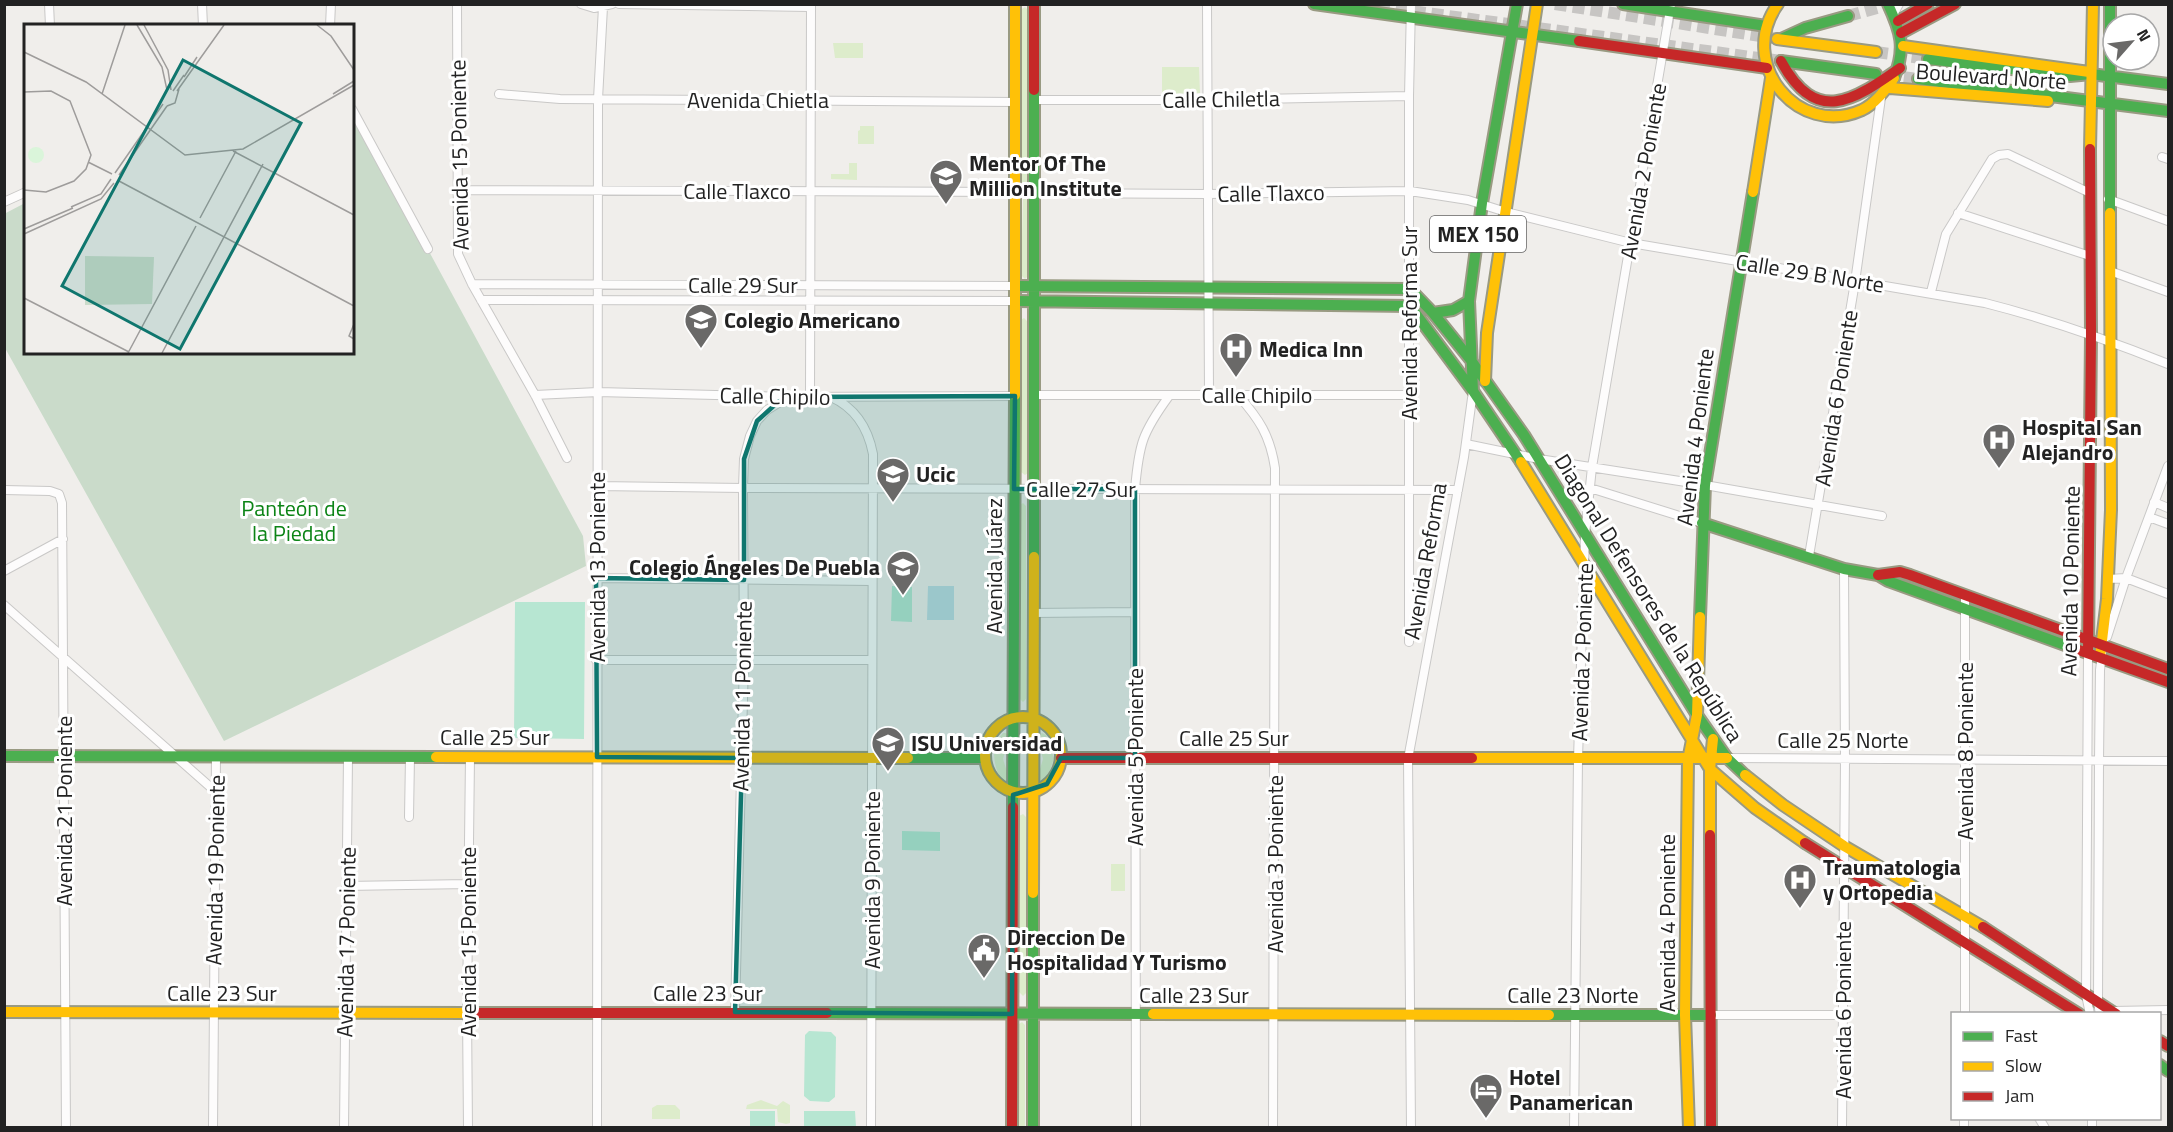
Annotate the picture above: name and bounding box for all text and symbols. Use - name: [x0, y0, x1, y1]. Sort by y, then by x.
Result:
- north arrow: [2101, 12, 2161, 72]
- inset map: [24, 24, 354, 354]
- text: N: [2131, 24, 2157, 45]
- street label: Boulevard Norte: [1915, 54, 2067, 98]
- street label: Avenida 15 Poniente: [440, 59, 478, 251]
- street label: Avenida 2 Poniente: [1611, 80, 1675, 262]
- street label: Calle Chiletla: [1162, 81, 1280, 117]
- street label: Avenida Chietla: [687, 83, 829, 117]
- place label: Mentor Of The Million Institute: [969, 146, 1122, 205]
- school or university icon: Mentor Of The Million Institute: [928, 158, 964, 205]
- street label: Calle Tlaxco: [683, 174, 791, 208]
- street label: Calle Tlaxco: [1217, 175, 1325, 211]
- road number: MEX 150: [1430, 216, 1526, 252]
- street label: Avenida Reforma Sur: [1392, 225, 1426, 420]
- street label: Calle 29 B Norte: [1733, 244, 1887, 302]
- street label: Calle 29 Sur: [688, 268, 798, 302]
- school or university icon: Colegio Americano: [683, 302, 719, 349]
- place label: Colegio Americano: [724, 303, 900, 337]
- street label: Avenida 6 Poniente: [1805, 307, 1867, 489]
- hospital icon: Medica Inn: [1218, 331, 1254, 378]
- place label: Medica Inn: [1259, 332, 1363, 366]
- street label: Avenida 4 Poniente: [1667, 346, 1723, 528]
- street label: Calle Chipilo: [719, 378, 831, 414]
- street label: Calle Chipilo: [1202, 378, 1312, 412]
- place label: Hospital San Alejandro: [2022, 410, 2142, 469]
- hospital icon: Hospital San Alejandro: [1981, 422, 2017, 469]
- street label: Diagonal Defensores de la República: [1546, 447, 1752, 749]
- school or university icon: Ucic: [875, 456, 911, 503]
- place label: Ucic: [916, 457, 956, 491]
- street label: Avenida 13 Poniente: [580, 472, 614, 662]
- street label: Calle 27 Sur: [1026, 472, 1136, 506]
- street label: Avenida Reforma: [1394, 480, 1456, 642]
- street label: Avenida 10 Poniente: [2051, 485, 2089, 677]
- park label: Panteón de la Piedad: [241, 491, 347, 550]
- street label: Avenida Juárez: [977, 498, 1011, 634]
- school or university icon: Colegio Ángeles De Puebla: [885, 549, 921, 596]
- place label: Colegio Ángeles De Puebla: [629, 550, 880, 584]
- street label: Avenida 2 Poniente: [1562, 562, 1602, 742]
- street label: Avenida 11 Poniente: [723, 600, 761, 792]
- street label: Avenida 8 Poniente: [1948, 662, 1982, 840]
- street label: Avenida 5 Poniente: [1118, 668, 1152, 846]
- street label: Avenida 21 Poniente: [47, 716, 81, 906]
- street label: Calle 25 Sur: [440, 720, 550, 754]
- street label: Calle 25 Sur: [1179, 721, 1289, 755]
- street label: Calle 25 Norte: [1777, 723, 1909, 757]
- school or university icon: ISU Universidad: [870, 725, 906, 772]
- place label: ISU Universidad: [911, 726, 1062, 760]
- street label: Avenida 19 Poniente: [196, 774, 234, 966]
- street label: Avenida 3 Poniente: [1258, 775, 1292, 953]
- street label: Avenida 9 Poniente: [855, 791, 889, 969]
- street label: Avenida 4 Poniente: [1650, 834, 1684, 1012]
- street label: Avenida 17 Poniente: [327, 846, 365, 1038]
- street label: Avenida 15 Poniente: [451, 847, 485, 1037]
- place label: Traumatologia y Ortopedia: [1823, 850, 1961, 909]
- hospital icon: Traumatologia y Ortopedia: [1782, 862, 1818, 909]
- place label: Direccion De Hospitalidad Y Turismo: [1007, 920, 1227, 979]
- street label: Avenida 6 Poniente: [1826, 921, 1860, 1099]
- public building icon: Direccion De Hospitalidad Y Turismo: [966, 932, 1002, 979]
- street label: Calle 23 Sur: [167, 976, 277, 1010]
- street label: Calle 23 Sur: [653, 976, 763, 1010]
- street label: Calle 23 Sur: [1139, 978, 1249, 1012]
- street label: Calle 23 Norte: [1507, 978, 1639, 1012]
- legend: [1951, 1012, 2161, 1120]
- text: Fast: [2005, 1022, 2038, 1049]
- text: Slow: [2005, 1052, 2042, 1079]
- place label: Hotel Panamerican: [1509, 1060, 1633, 1119]
- hotel icon: Hotel Panamerican: [1468, 1072, 1504, 1119]
- text: Jam: [2005, 1082, 2034, 1109]

